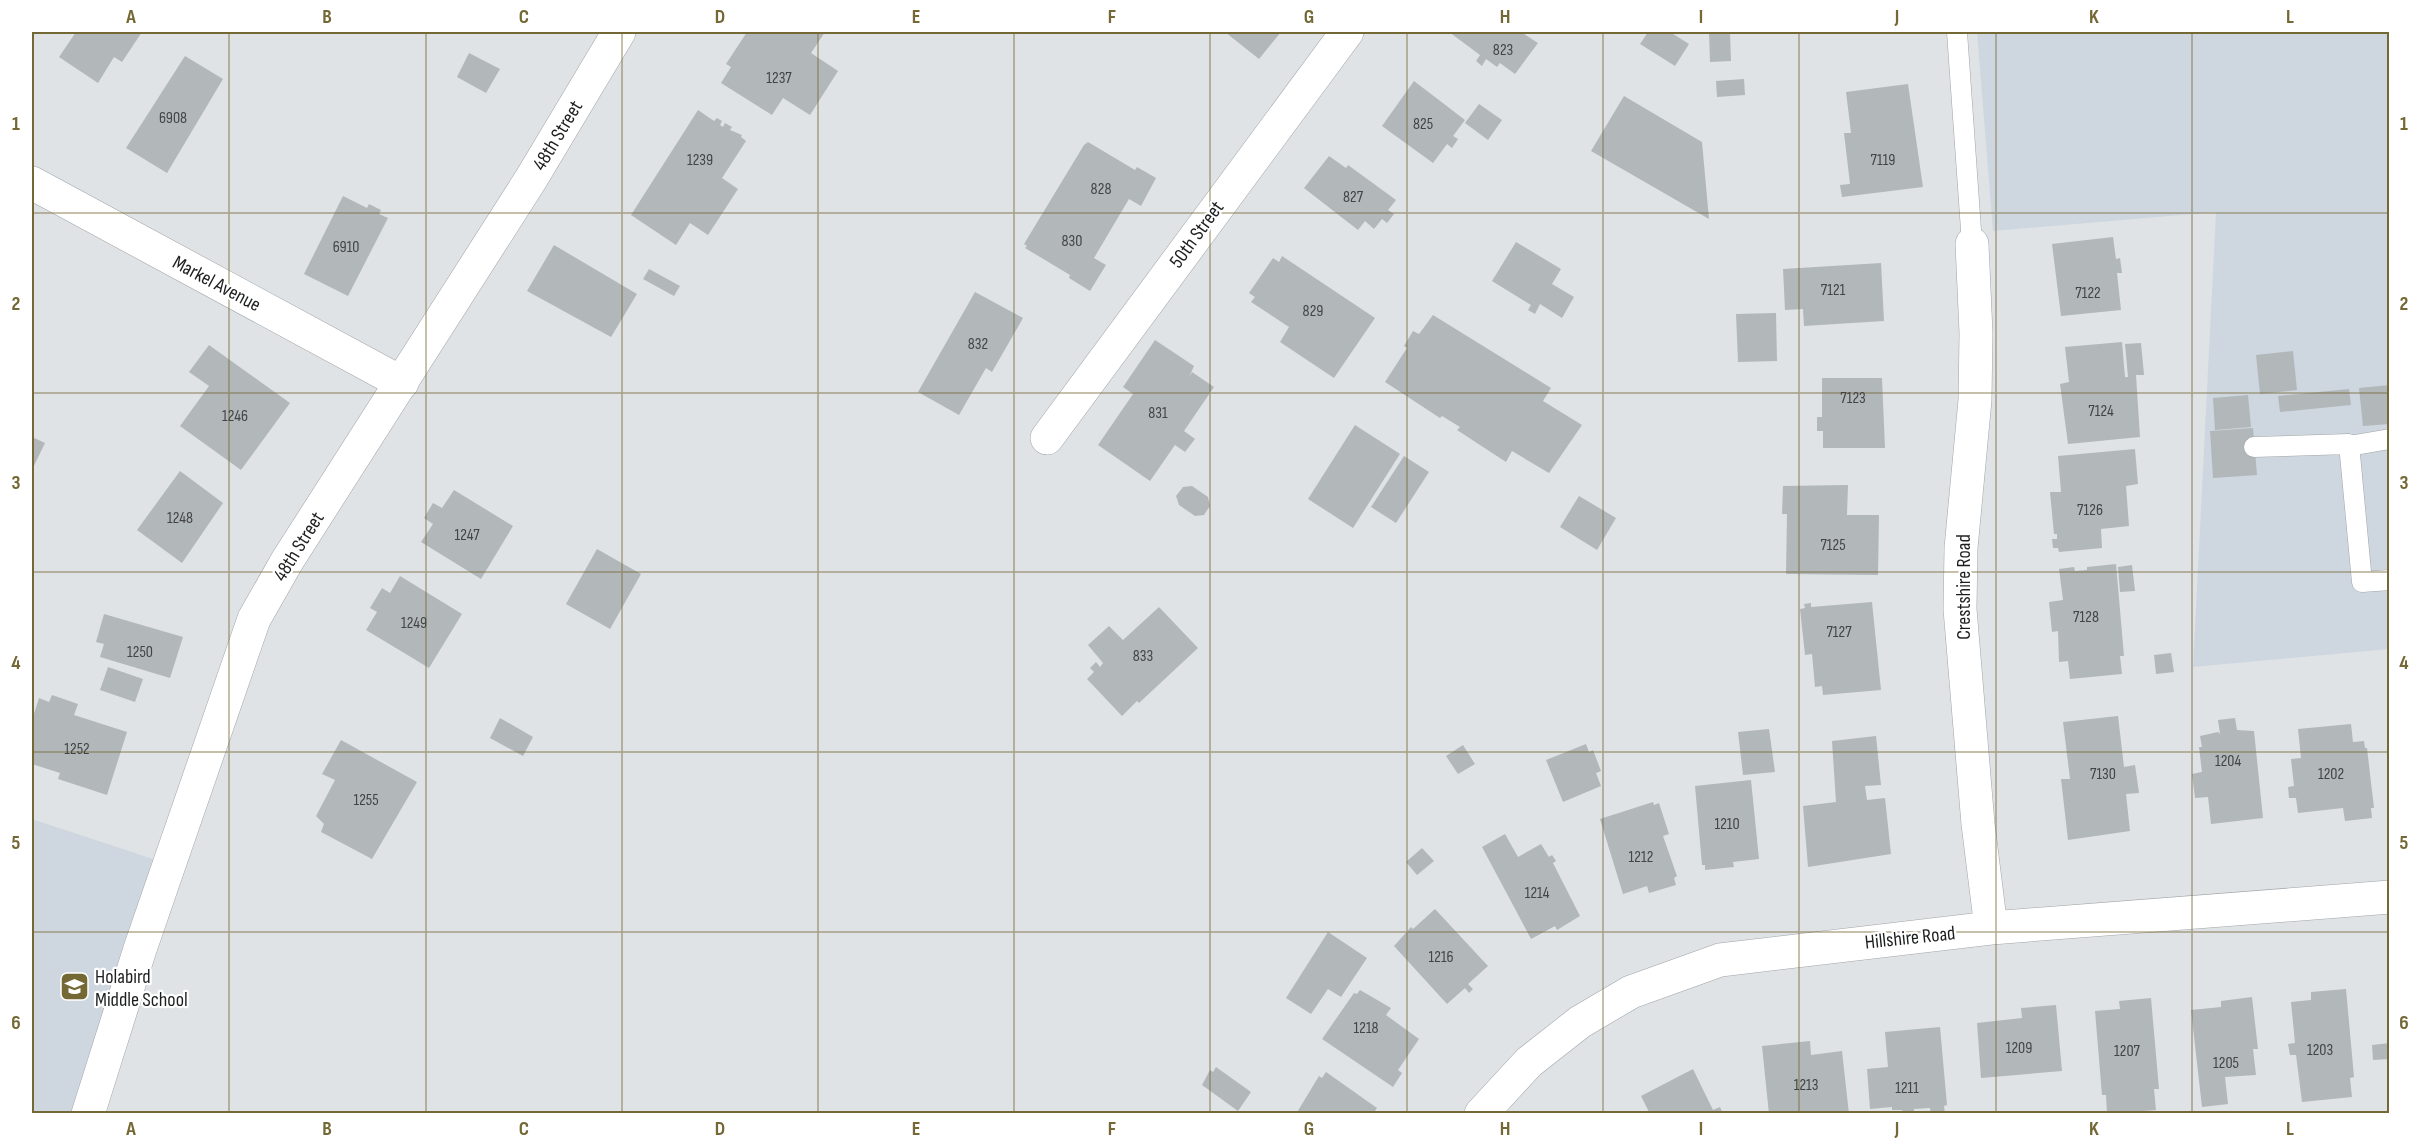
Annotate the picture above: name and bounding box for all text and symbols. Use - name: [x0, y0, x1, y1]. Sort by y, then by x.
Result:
- text: A: [125, 5, 136, 29]
- text: B: [322, 5, 332, 29]
- text: C: [519, 5, 529, 29]
- text: D: [715, 5, 725, 29]
- text: E: [912, 5, 920, 29]
- text: F: [1108, 5, 1116, 29]
- text: G: [1304, 5, 1314, 29]
- text: H: [1500, 5, 1510, 29]
- text: I: [1699, 5, 1703, 29]
- text: J: [1894, 5, 1899, 29]
- text: K: [2089, 5, 2099, 29]
- text: L: [2286, 5, 2294, 29]
- house number: 823: [1493, 41, 1513, 60]
- house number: 1237: [766, 69, 792, 88]
- street label: 48th Street: [528, 96, 588, 175]
- house number: 6908: [159, 109, 187, 128]
- text: 1: [12, 112, 20, 136]
- text: 1: [2400, 112, 2408, 136]
- house number: 825: [1413, 115, 1433, 134]
- house number: 1239: [687, 151, 713, 170]
- house number: 7119: [1871, 151, 1895, 170]
- house number: 828: [1091, 180, 1111, 199]
- house number: 827: [1343, 188, 1364, 207]
- street label: 50th Street: [1164, 196, 1229, 273]
- house number: 830: [1062, 232, 1082, 251]
- house number: 6910: [333, 238, 359, 257]
- street label: Markel Avenue: [168, 251, 265, 317]
- house number: 7121: [1821, 281, 1846, 300]
- house number: 7122: [2075, 284, 2101, 303]
- text: 2: [12, 292, 20, 316]
- text: 2: [2400, 292, 2408, 316]
- house number: 829: [1303, 302, 1323, 321]
- house number: 832: [968, 335, 988, 354]
- house number: 7123: [1840, 389, 1866, 408]
- house number: 7124: [2088, 402, 2114, 421]
- house number: 831: [1148, 404, 1168, 423]
- house number: 1246: [222, 407, 248, 426]
- text: 3: [12, 471, 21, 495]
- text: 3: [2400, 471, 2409, 495]
- house number: 7126: [2077, 501, 2103, 520]
- street label: 48th Street: [268, 507, 329, 586]
- house number: 1248: [167, 509, 193, 528]
- house number: 1247: [454, 526, 480, 545]
- street label: Crestshire Road: [1952, 534, 1976, 640]
- house number: 7125: [1820, 536, 1846, 555]
- house number: 7128: [2073, 608, 2099, 627]
- house number: 1249: [401, 614, 427, 633]
- house number: 7127: [1826, 623, 1852, 642]
- house number: 1250: [127, 643, 153, 662]
- house number: 833: [1133, 647, 1153, 666]
- text: 4: [11, 651, 21, 675]
- text: 4: [2399, 651, 2409, 675]
- house number: 1252: [64, 740, 90, 759]
- house number: 1204: [2215, 752, 2241, 771]
- house number: 7130: [2090, 765, 2116, 784]
- house number: 1202: [2318, 765, 2344, 784]
- house number: 1255: [353, 791, 379, 810]
- house number: 1210: [1714, 815, 1740, 834]
- text: 5: [12, 831, 21, 855]
- text: 5: [2400, 831, 2409, 855]
- house number: 1212: [1629, 848, 1653, 867]
- house number: 1214: [1525, 884, 1550, 903]
- street label: Hillshire Road: [1864, 921, 1956, 955]
- house number: 1216: [1428, 948, 1454, 967]
- place label: Holabird Middle School: [95, 965, 188, 1012]
- school or university icon: Holabird Middle School: [58, 971, 90, 1003]
- text: 6: [11, 1011, 21, 1035]
- text: 6: [2399, 1011, 2409, 1035]
- house number: 1218: [1353, 1019, 1379, 1038]
- house number: 1209: [2006, 1039, 2032, 1058]
- house number: 1203: [2307, 1041, 2333, 1060]
- house number: 1207: [2114, 1042, 2141, 1061]
- house number: 1205: [2213, 1054, 2239, 1073]
- house number: 1213: [1794, 1076, 1818, 1095]
- house number: 1211: [1895, 1079, 1919, 1098]
- text: A: [125, 1117, 136, 1141]
- text: B: [322, 1117, 332, 1141]
- text: C: [519, 1117, 529, 1141]
- text: D: [715, 1117, 725, 1141]
- text: E: [912, 1117, 920, 1141]
- text: F: [1108, 1117, 1116, 1141]
- text: G: [1304, 1117, 1314, 1141]
- text: H: [1500, 1117, 1510, 1141]
- text: I: [1699, 1117, 1703, 1141]
- text: J: [1894, 1117, 1899, 1141]
- text: K: [2089, 1117, 2099, 1141]
- text: L: [2286, 1117, 2294, 1141]

